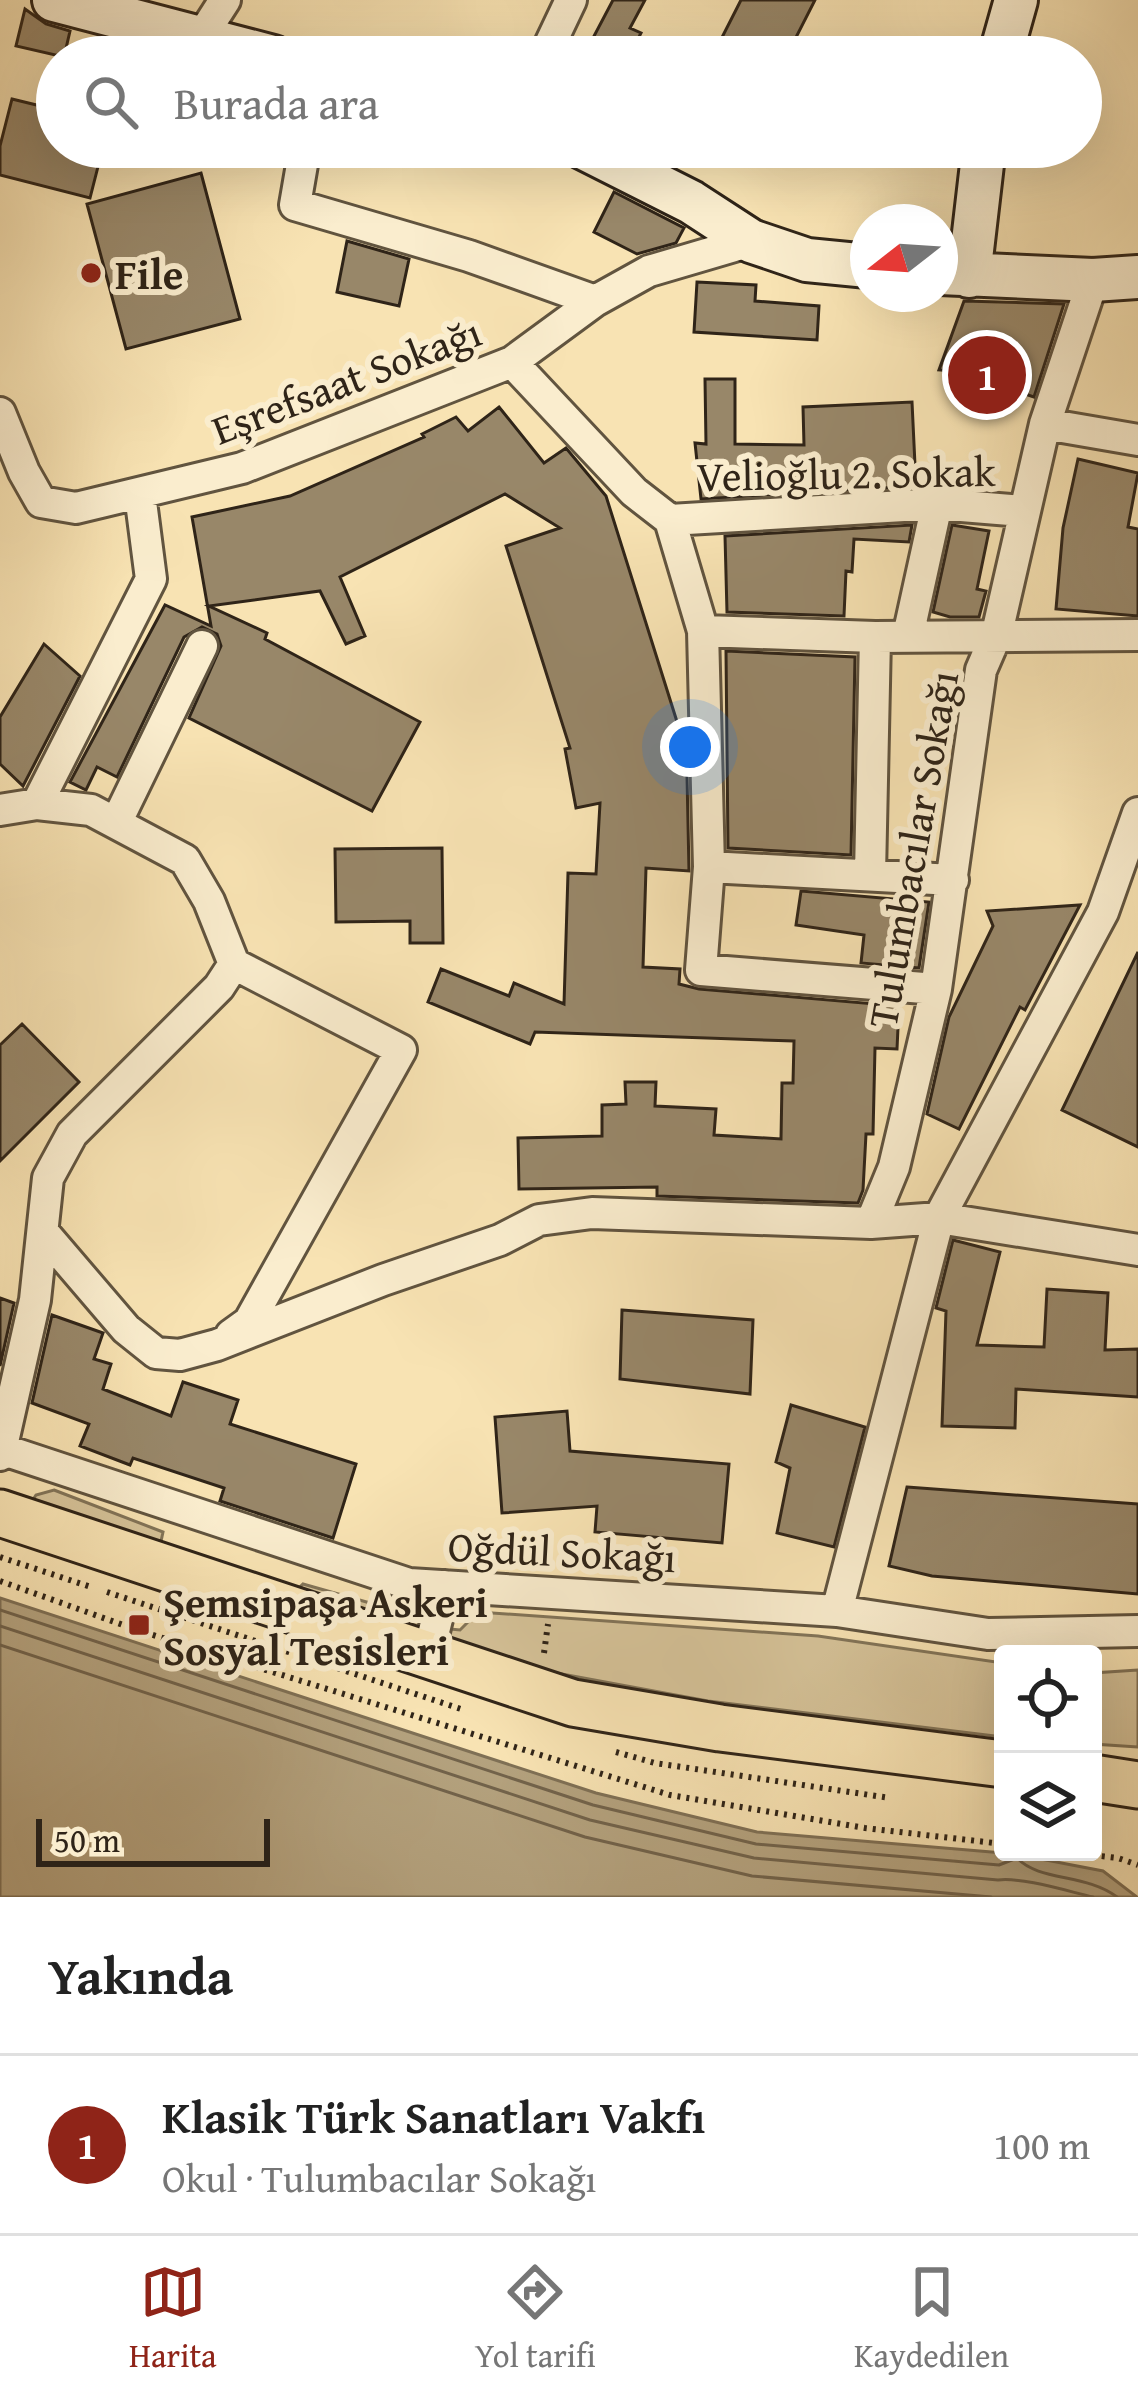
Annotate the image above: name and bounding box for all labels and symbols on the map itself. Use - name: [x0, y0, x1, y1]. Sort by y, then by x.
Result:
- north arrow: [850, 204, 958, 312]
- place label: File: [115, 243, 183, 304]
- marker: File: [78, 260, 104, 286]
- street label: Eşrefsaat Sokağı: [202, 301, 490, 459]
- pin: 1: [948, 330, 1026, 420]
- street label: Velioğlu 2. Sokak: [696, 440, 996, 506]
- street label: Tulumbacılar Sokağı: [851, 666, 973, 1032]
- your location: [660, 717, 720, 777]
- street label: Oğdül Sokağı: [446, 1515, 678, 1587]
- place label: Şemsipaşa Askeri Sosyal Tesisleri: [163, 1571, 488, 1680]
- marker: Şemsipaşa Askeri Sosyal Tesisleri: [126, 1612, 152, 1638]
- scale bar: [36, 1813, 270, 1866]

